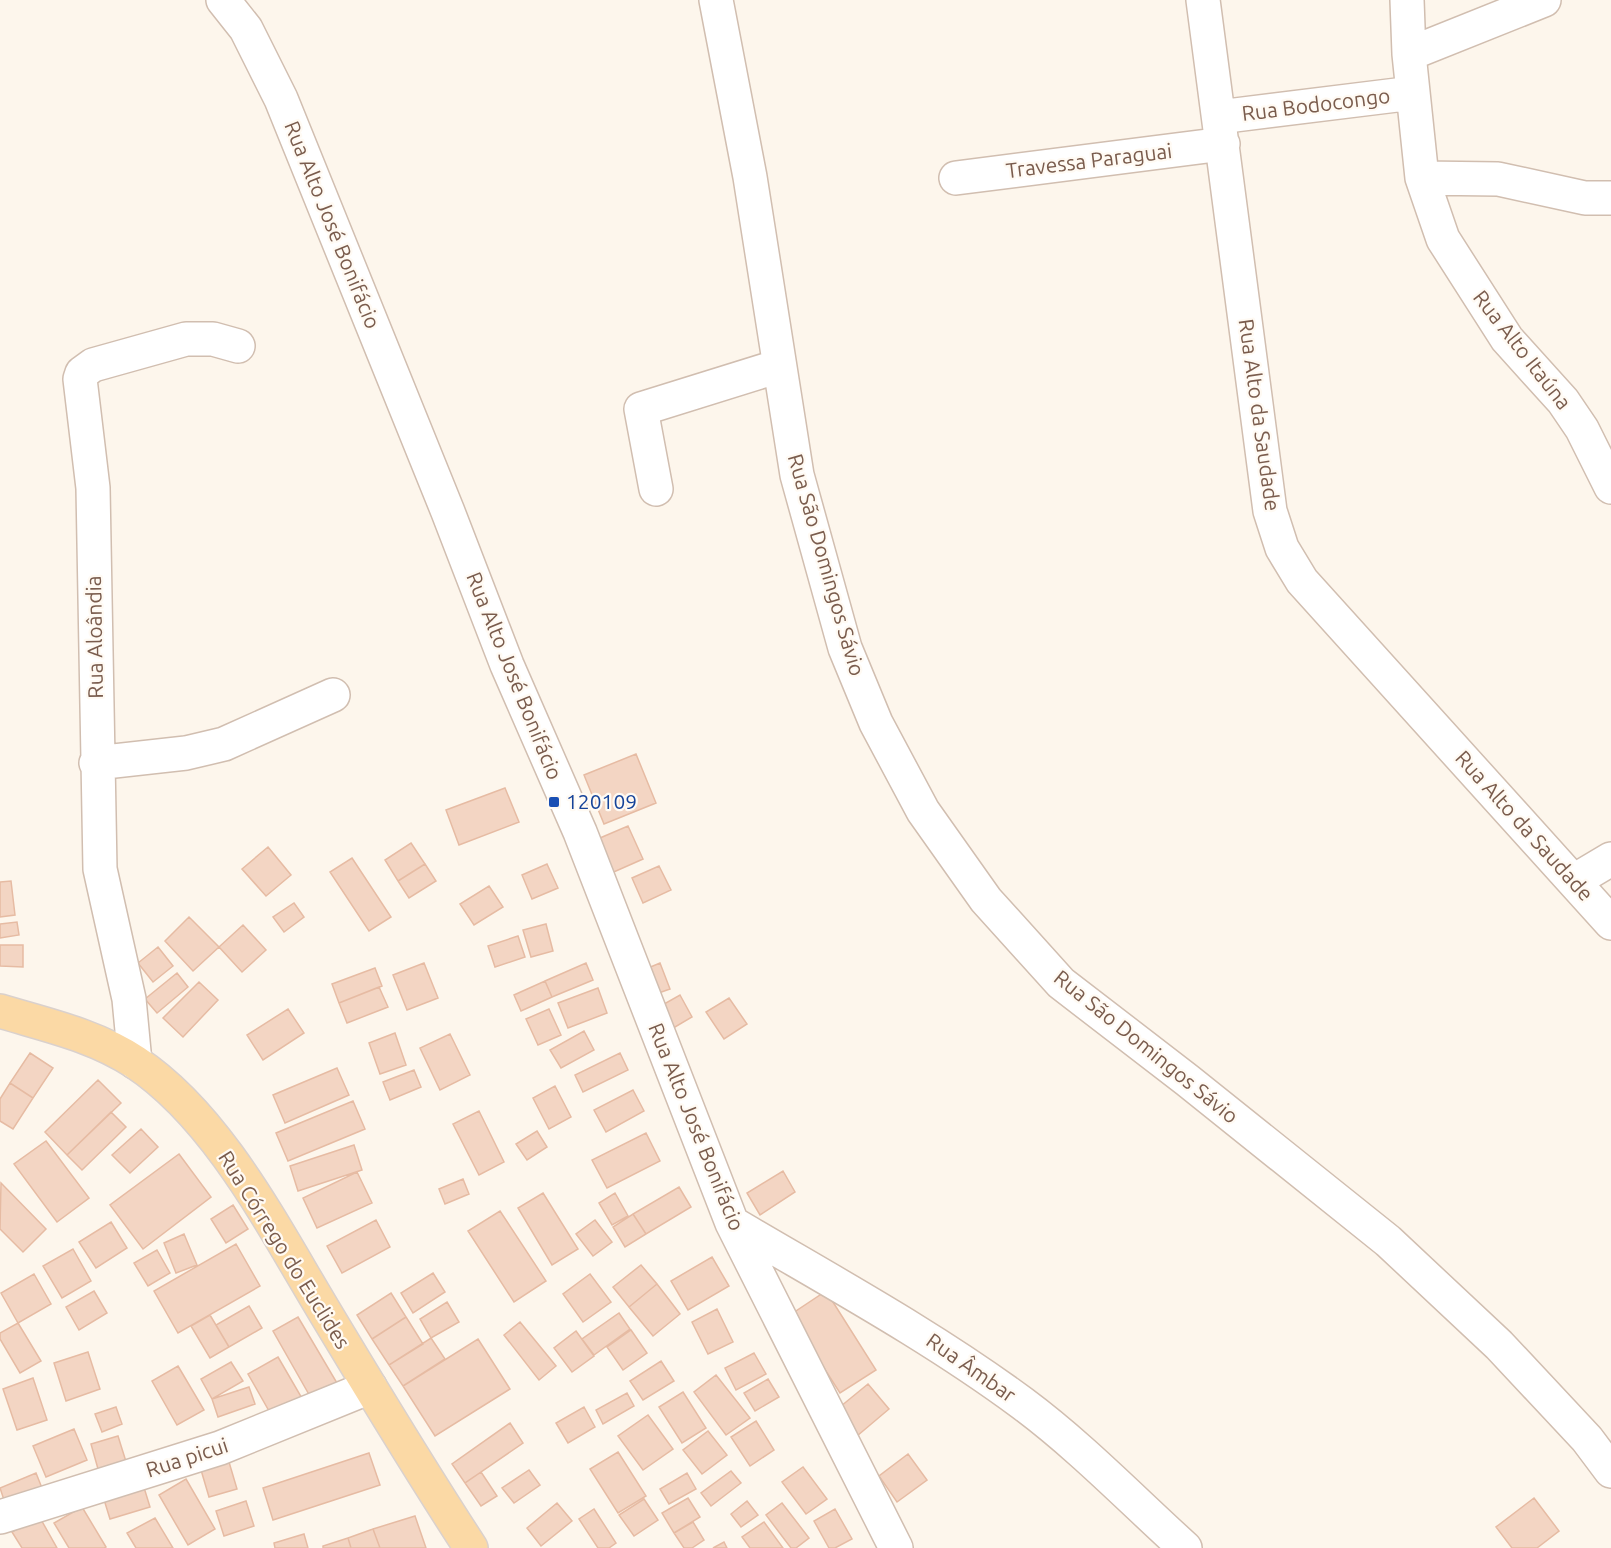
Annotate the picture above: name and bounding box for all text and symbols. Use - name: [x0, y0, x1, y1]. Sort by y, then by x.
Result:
- street label: Rua Bodocongo: [1240, 83, 1391, 125]
- street label: Rua Alto José Bonifácio: [280, 117, 386, 332]
- street label: Travessa Paraguai: [1004, 138, 1173, 182]
- street label: Rua Alto Itaúna: [1469, 285, 1577, 414]
- street label: Rua Alto da Saudade: [1235, 317, 1285, 512]
- street label: Rua São Domingos Sávio: [784, 451, 870, 678]
- street label: Rua Alto José Bonifácio: [462, 568, 568, 783]
- street label: Rua Aloândia: [81, 575, 107, 699]
- street label: Rua Alto da Saudade: [1451, 745, 1598, 905]
- place label: 120109: [566, 789, 637, 813]
- marker: 120109: [547, 795, 561, 809]
- street label: Rua São Domingos Sávio: [1050, 965, 1243, 1128]
- street label: Rua Alto José Bonifácio: [644, 1019, 750, 1234]
- street label: Rua Córrego do Euclides: [214, 1146, 356, 1353]
- street label: Rua Âmbar: [922, 1328, 1021, 1407]
- street label: Rua picui: [143, 1433, 231, 1482]

